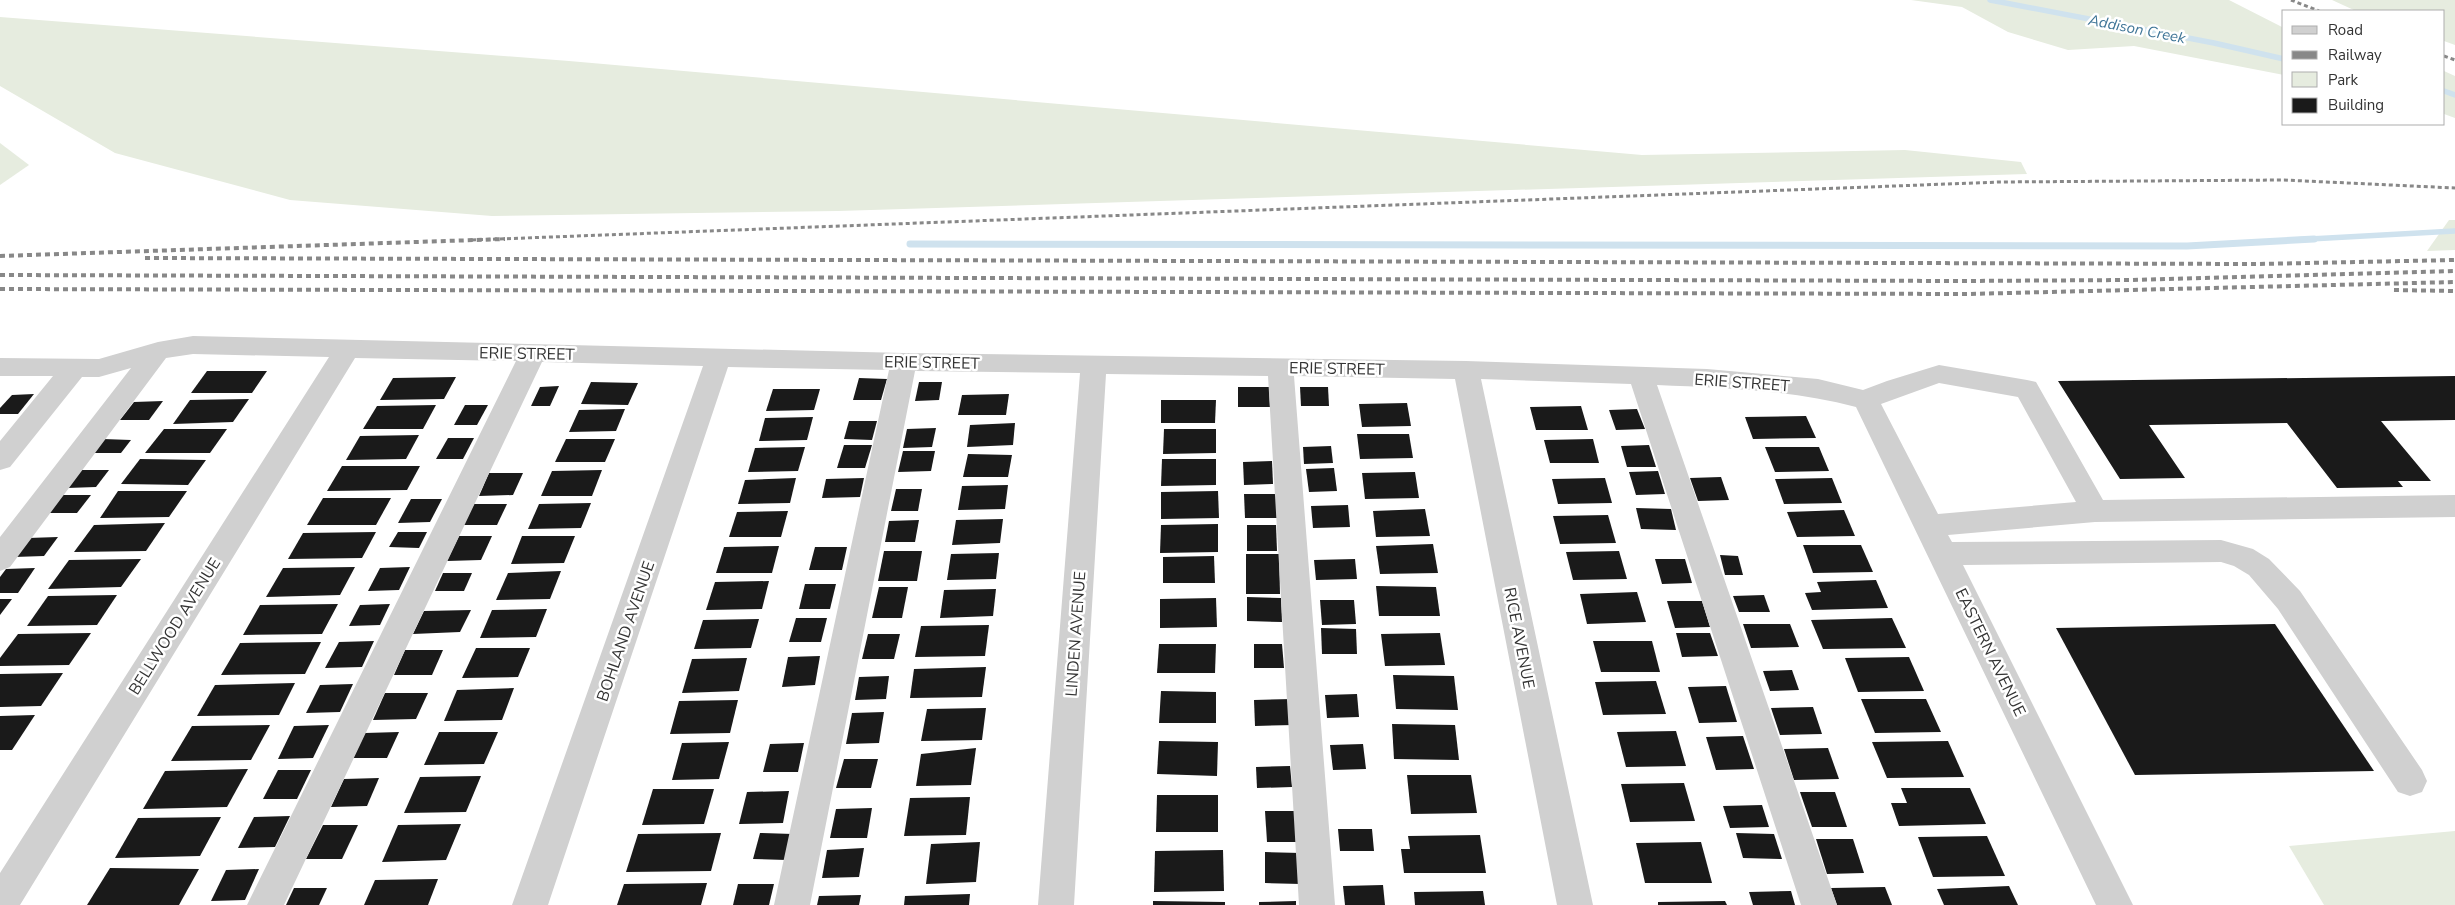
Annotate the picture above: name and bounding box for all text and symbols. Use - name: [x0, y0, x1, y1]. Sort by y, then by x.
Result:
- water label: Addison Creek: [2086, 10, 2188, 48]
- legend: [2282, 10, 2445, 125]
- text: Road: [2328, 20, 2363, 40]
- text: Railway: [2328, 45, 2382, 65]
- text: Park: [2328, 70, 2358, 90]
- text: Building: [2328, 95, 2384, 115]
- street label: ERIE STREET: [479, 342, 575, 366]
- street label: ERIE STREET: [884, 351, 980, 375]
- street label: ERIE STREET: [1289, 357, 1385, 381]
- street label: ERIE STREET: [1693, 369, 1791, 397]
- street label: BELLWOOD AVENUE: [124, 554, 226, 699]
- street label: BOHLAND AVENUE: [592, 558, 660, 704]
- street label: LINDEN AVENUE: [1061, 571, 1091, 698]
- street label: EASTERN AVENUE: [1950, 585, 2031, 720]
- street label: RICE AVENUE: [1498, 586, 1540, 691]

